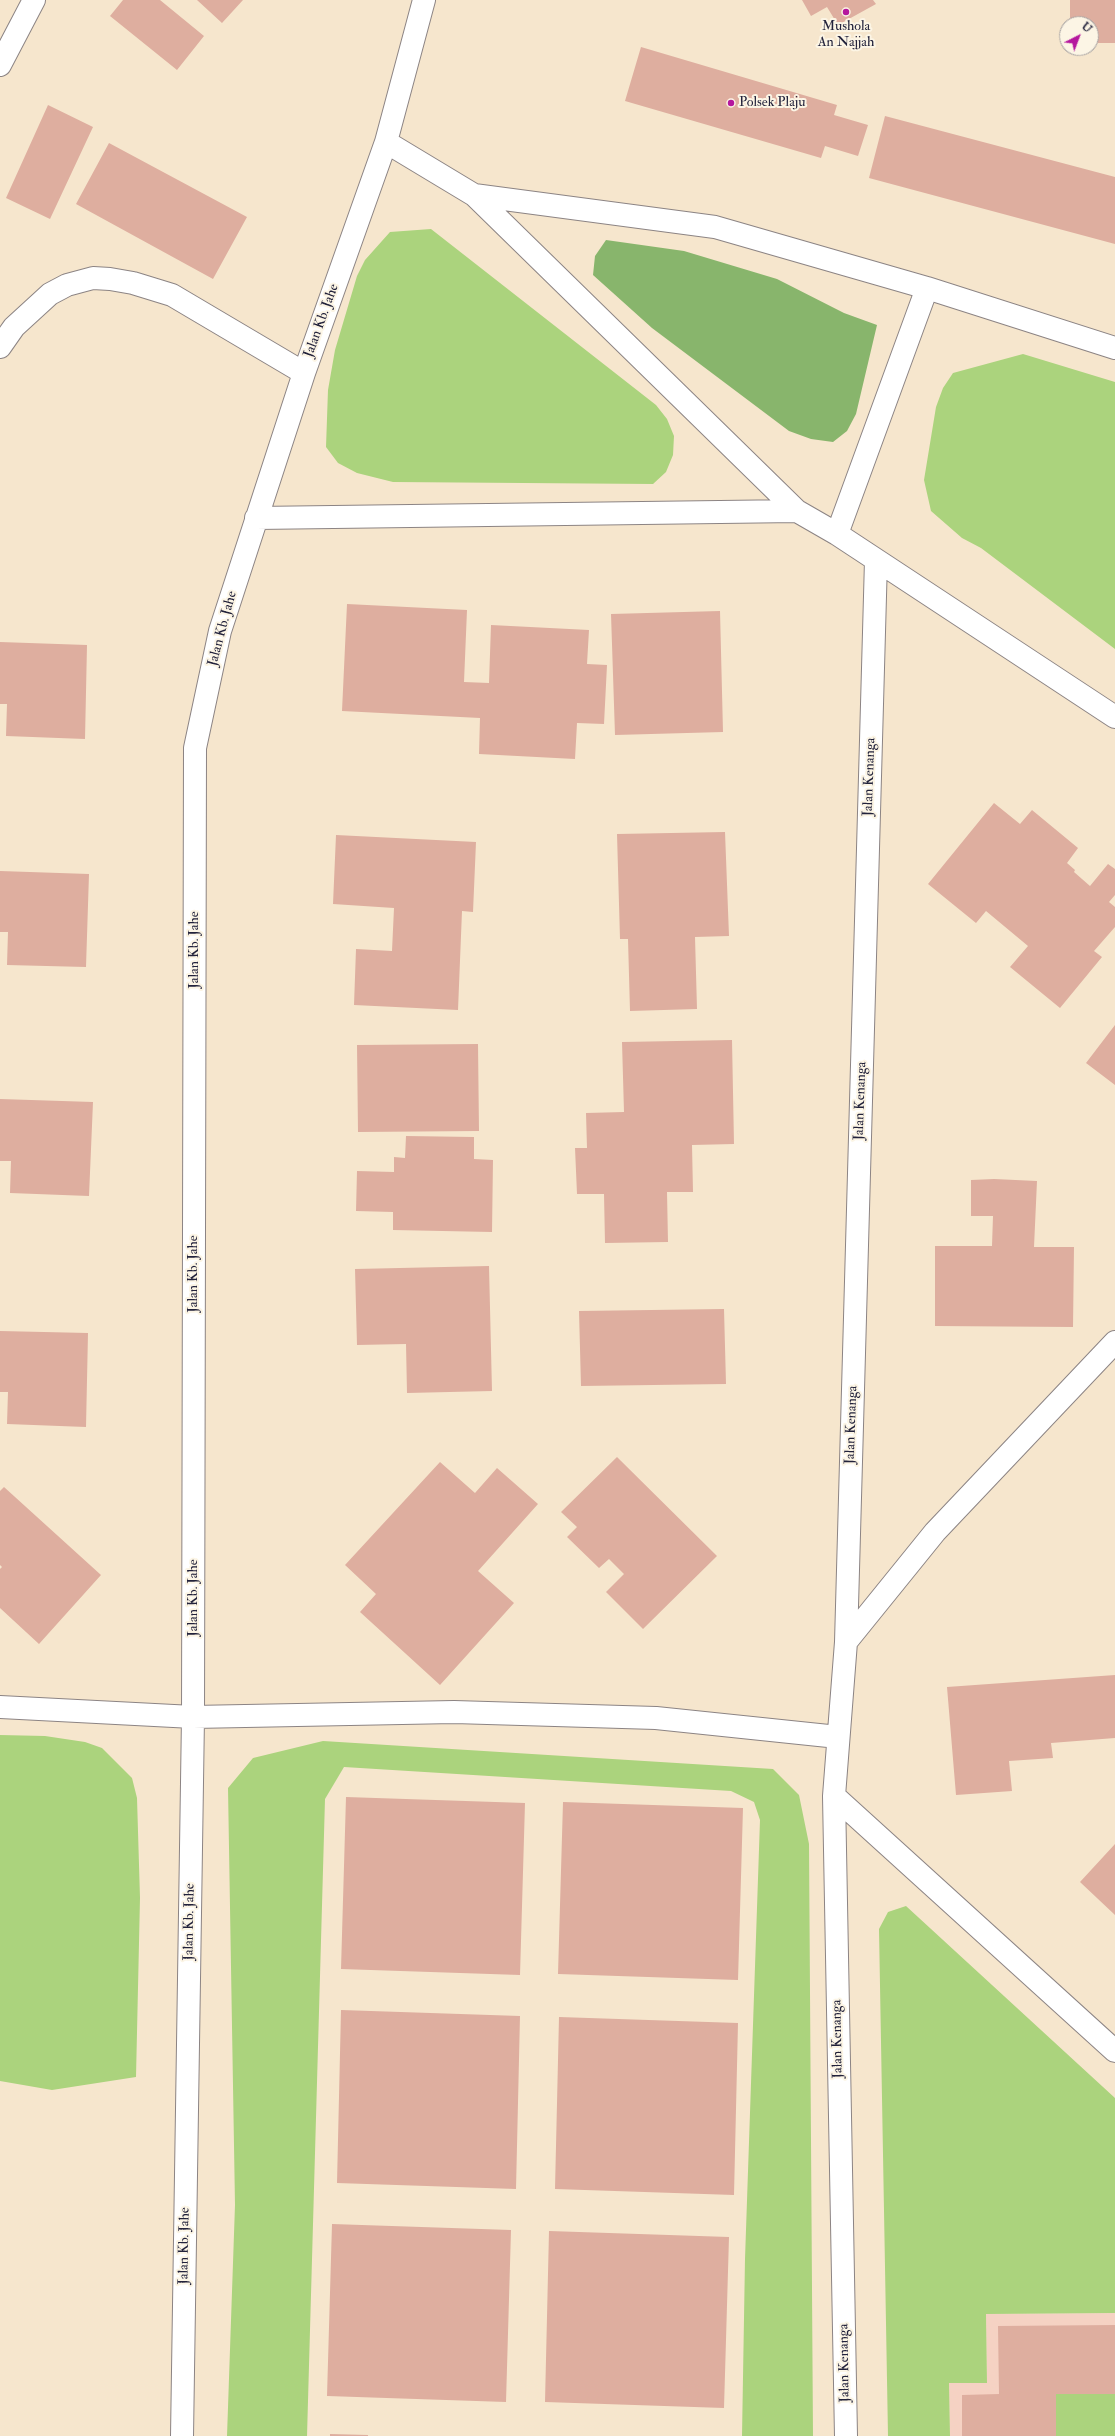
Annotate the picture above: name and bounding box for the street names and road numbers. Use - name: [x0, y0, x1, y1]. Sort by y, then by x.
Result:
- street label: Jalan Kb. Jahe: [301, 282, 343, 360]
- street label: Jalan Kb. Jahe: [205, 590, 241, 668]
- street label: Jalan Kenanga: [860, 737, 880, 817]
- street label: Jalan Kb. Jahe: [187, 911, 203, 989]
- street label: Jalan Kenanga: [851, 1061, 871, 1141]
- street label: Jalan Kb. Jahe: [186, 1235, 202, 1313]
- street label: Jalan Kenanga: [842, 1385, 862, 1465]
- street label: Jalan Kb. Jahe: [186, 1559, 202, 1637]
- street label: Jalan Kb. Jahe: [181, 1883, 199, 1961]
- street label: Jalan Kenanga: [829, 1999, 847, 2079]
- street label: Jalan Kb. Jahe: [176, 2207, 194, 2285]
- street label: Jalan Kenanga: [836, 2323, 854, 2403]

